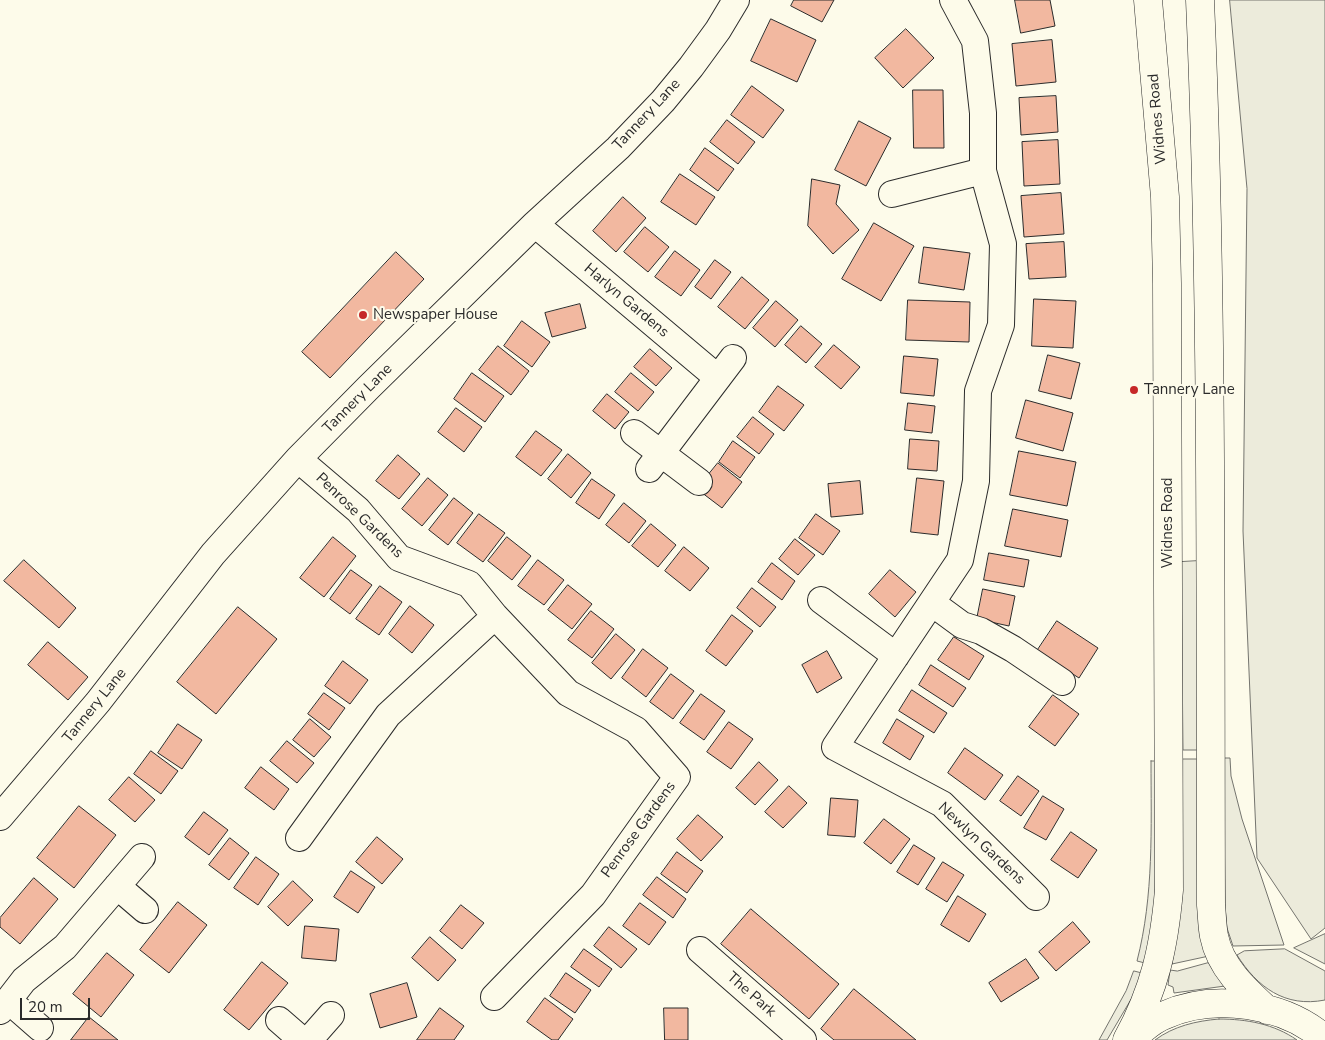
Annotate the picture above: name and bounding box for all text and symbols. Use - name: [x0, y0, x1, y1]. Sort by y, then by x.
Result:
- street label: Widnes Road: [1145, 73, 1171, 165]
- street label: Tannery Lane: [609, 76, 685, 154]
- street label: Harlyn Gardens: [580, 260, 672, 342]
- place label: Newspaper House: [373, 306, 498, 324]
- marker: Newspaper House: [357, 309, 369, 321]
- street label: Tannery Lane: [320, 361, 396, 437]
- place label: Tannery Lane: [1144, 381, 1235, 399]
- marker: Tannery Lane: [1128, 384, 1140, 396]
- street label: Penrose Gardens: [311, 470, 407, 562]
- street label: Widnes Road: [1159, 477, 1177, 569]
- street label: Tannery Lane: [59, 665, 131, 747]
- street label: Penrose Gardens: [598, 778, 680, 882]
- street label: Newlyn Gardens: [934, 799, 1028, 889]
- street label: The Park: [723, 969, 779, 1021]
- scale bar: [22, 988, 92, 1020]
- text: 20 m: [28, 997, 63, 1017]

